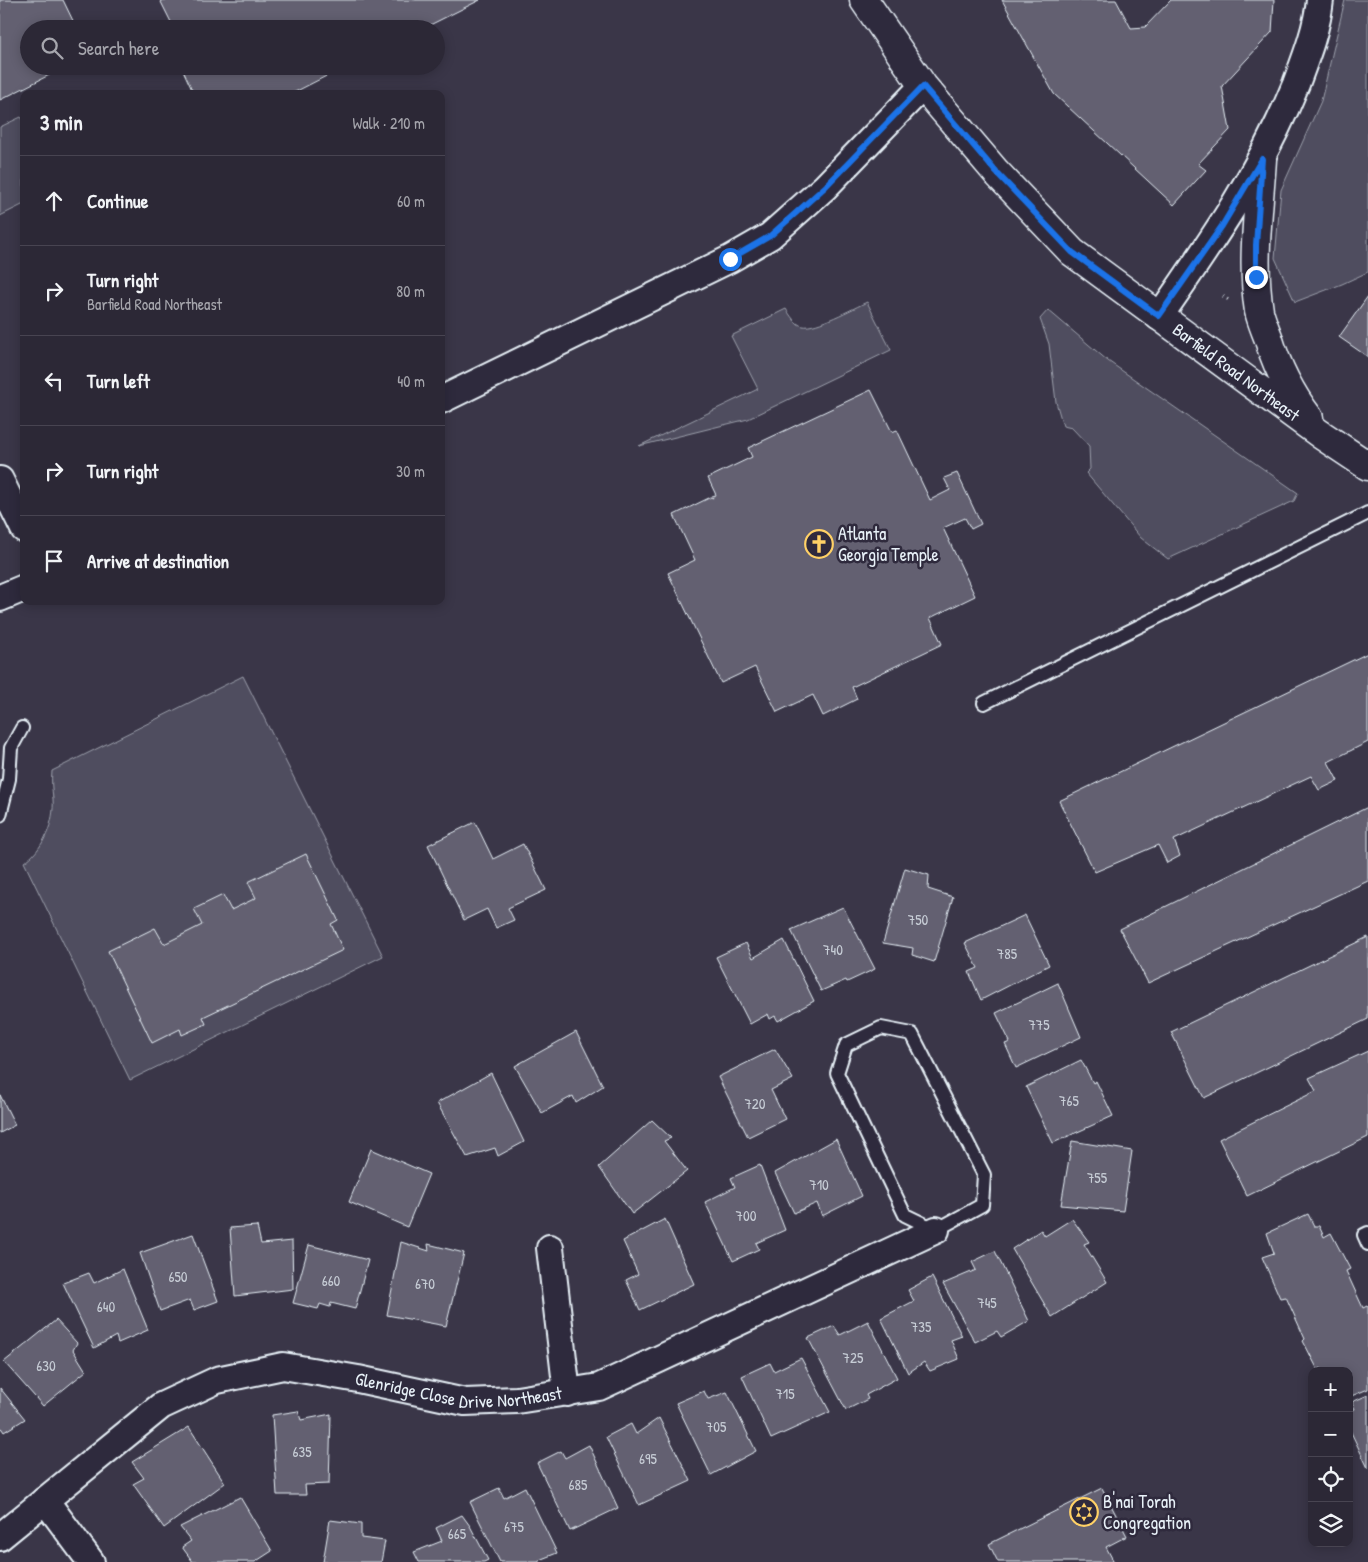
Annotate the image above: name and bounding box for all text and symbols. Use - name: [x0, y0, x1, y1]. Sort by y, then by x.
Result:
- search box: [20, 20, 445, 75]
- icon: search: [38, 34, 66, 62]
- text: Search here: [78, 35, 159, 61]
- text: 3 min: [40, 108, 83, 137]
- text: Walk · 210 m: [352, 112, 425, 134]
- icon: ahead: [40, 187, 68, 215]
- text: Continue: [87, 188, 148, 214]
- text: 60 m: [397, 190, 425, 212]
- route start: [719, 248, 742, 271]
- route end: [1245, 266, 1268, 289]
- text: Turn right: [87, 267, 158, 293]
- icon: right: [40, 277, 68, 305]
- text: 80 m: [396, 280, 425, 302]
- text: Barfield Road Northeast: [87, 293, 222, 315]
- street label: Barfield Road Northeast: [1168, 317, 1306, 428]
- icon: left: [40, 367, 68, 395]
- text: Turn left: [87, 368, 150, 394]
- text: 40 m: [397, 370, 425, 392]
- icon: right: [40, 457, 68, 485]
- text: Turn right: [87, 458, 158, 484]
- text: 30 m: [396, 460, 425, 482]
- place label: Atlanta Georgia Temple: [838, 521, 939, 567]
- church icon: Atlanta Georgia Temple: [804, 529, 834, 559]
- icon: arrive: [40, 547, 68, 575]
- text: Arrive at destination: [87, 548, 229, 574]
- house number: 750: [908, 909, 929, 930]
- house number: 740: [823, 939, 843, 960]
- house number: 785: [997, 943, 1018, 964]
- house number: 775: [1028, 1014, 1050, 1035]
- house number: 765: [1059, 1090, 1080, 1111]
- house number: 720: [744, 1093, 766, 1114]
- house number: 755: [1087, 1167, 1108, 1188]
- house number: 710: [809, 1174, 829, 1195]
- house number: 700: [736, 1205, 757, 1226]
- house number: 650: [168, 1266, 188, 1287]
- house number: 660: [322, 1270, 341, 1291]
- house number: 670: [415, 1273, 435, 1294]
- house number: 745: [977, 1292, 997, 1313]
- house number: 640: [97, 1296, 115, 1317]
- house number: 735: [911, 1316, 932, 1337]
- house number: 725: [843, 1347, 864, 1368]
- house number: 630: [36, 1355, 56, 1376]
- street label: Glenridge Close Drive Northeast: [353, 1366, 564, 1414]
- map controls: [1308, 1367, 1353, 1547]
- button: +: [1308, 1367, 1353, 1412]
- house number: 715: [775, 1383, 795, 1404]
- button: −: [1308, 1412, 1353, 1457]
- house number: 705: [706, 1416, 727, 1437]
- house number: 635: [292, 1441, 312, 1462]
- house number: 695: [639, 1448, 658, 1469]
- button: locate: [1308, 1457, 1353, 1502]
- house number: 685: [569, 1474, 588, 1495]
- place label: B'nai Torah Congregation: [1103, 1489, 1191, 1535]
- synagogue icon: B'nai Torah Congregation: [1069, 1497, 1099, 1527]
- button: layers: [1308, 1502, 1353, 1547]
- house number: 675: [504, 1516, 525, 1537]
- house number: 665: [448, 1523, 467, 1544]

